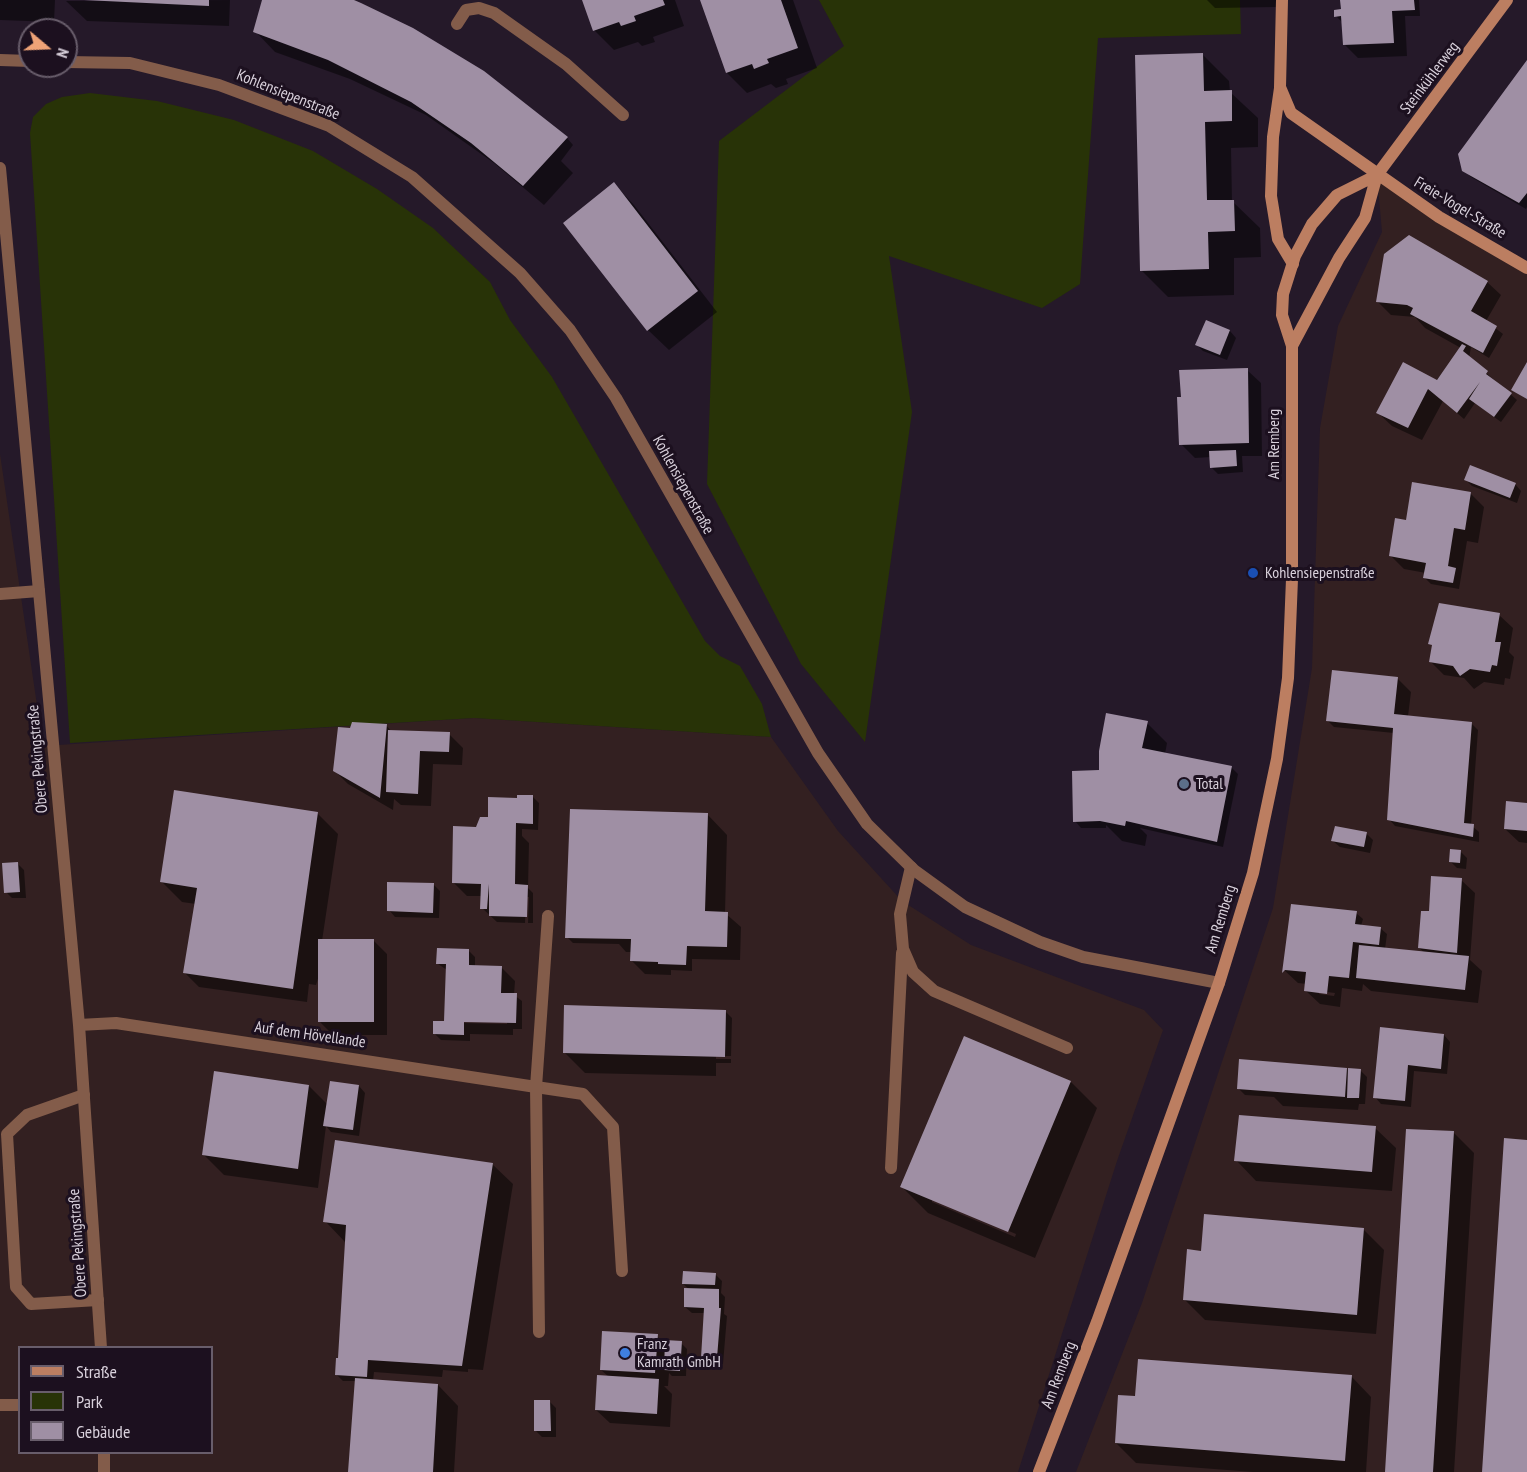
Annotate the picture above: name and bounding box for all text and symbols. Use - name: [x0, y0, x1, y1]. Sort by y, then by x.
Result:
- north arrow: [18, 18, 78, 78]
- street label: Steinkühlerweg: [1397, 38, 1463, 118]
- text: N: [52, 46, 74, 61]
- street label: Kohlensiepenstraße: [234, 66, 342, 124]
- street label: Freie-Vogel-Straße: [1410, 173, 1510, 243]
- street label: Am Remberg: [1264, 409, 1284, 479]
- street label: Kohlensiepenstraße: [648, 432, 718, 538]
- place label: Kohlensiepenstraße: [1265, 563, 1375, 583]
- marker: Kohlensiepenstraße: [1246, 566, 1260, 580]
- street label: Obere Pekingstraße: [24, 704, 52, 814]
- place label: Total: [1196, 774, 1223, 794]
- marker: Total: [1177, 777, 1191, 791]
- street label: Am Remberg: [1202, 883, 1240, 955]
- street label: Auf dem Hövellande: [253, 1018, 367, 1052]
- street label: Obere Pekingstraße: [65, 1188, 91, 1298]
- place label: Franz Kamrath GmbH: [637, 1334, 721, 1372]
- street label: Am Remberg: [1037, 1339, 1081, 1411]
- legend: [18, 1346, 213, 1454]
- marker: Franz Kamrath GmbH: [618, 1346, 632, 1360]
- text: Straße: [76, 1360, 117, 1383]
- text: Park: [76, 1390, 103, 1413]
- text: Gebäude: [76, 1420, 130, 1443]

